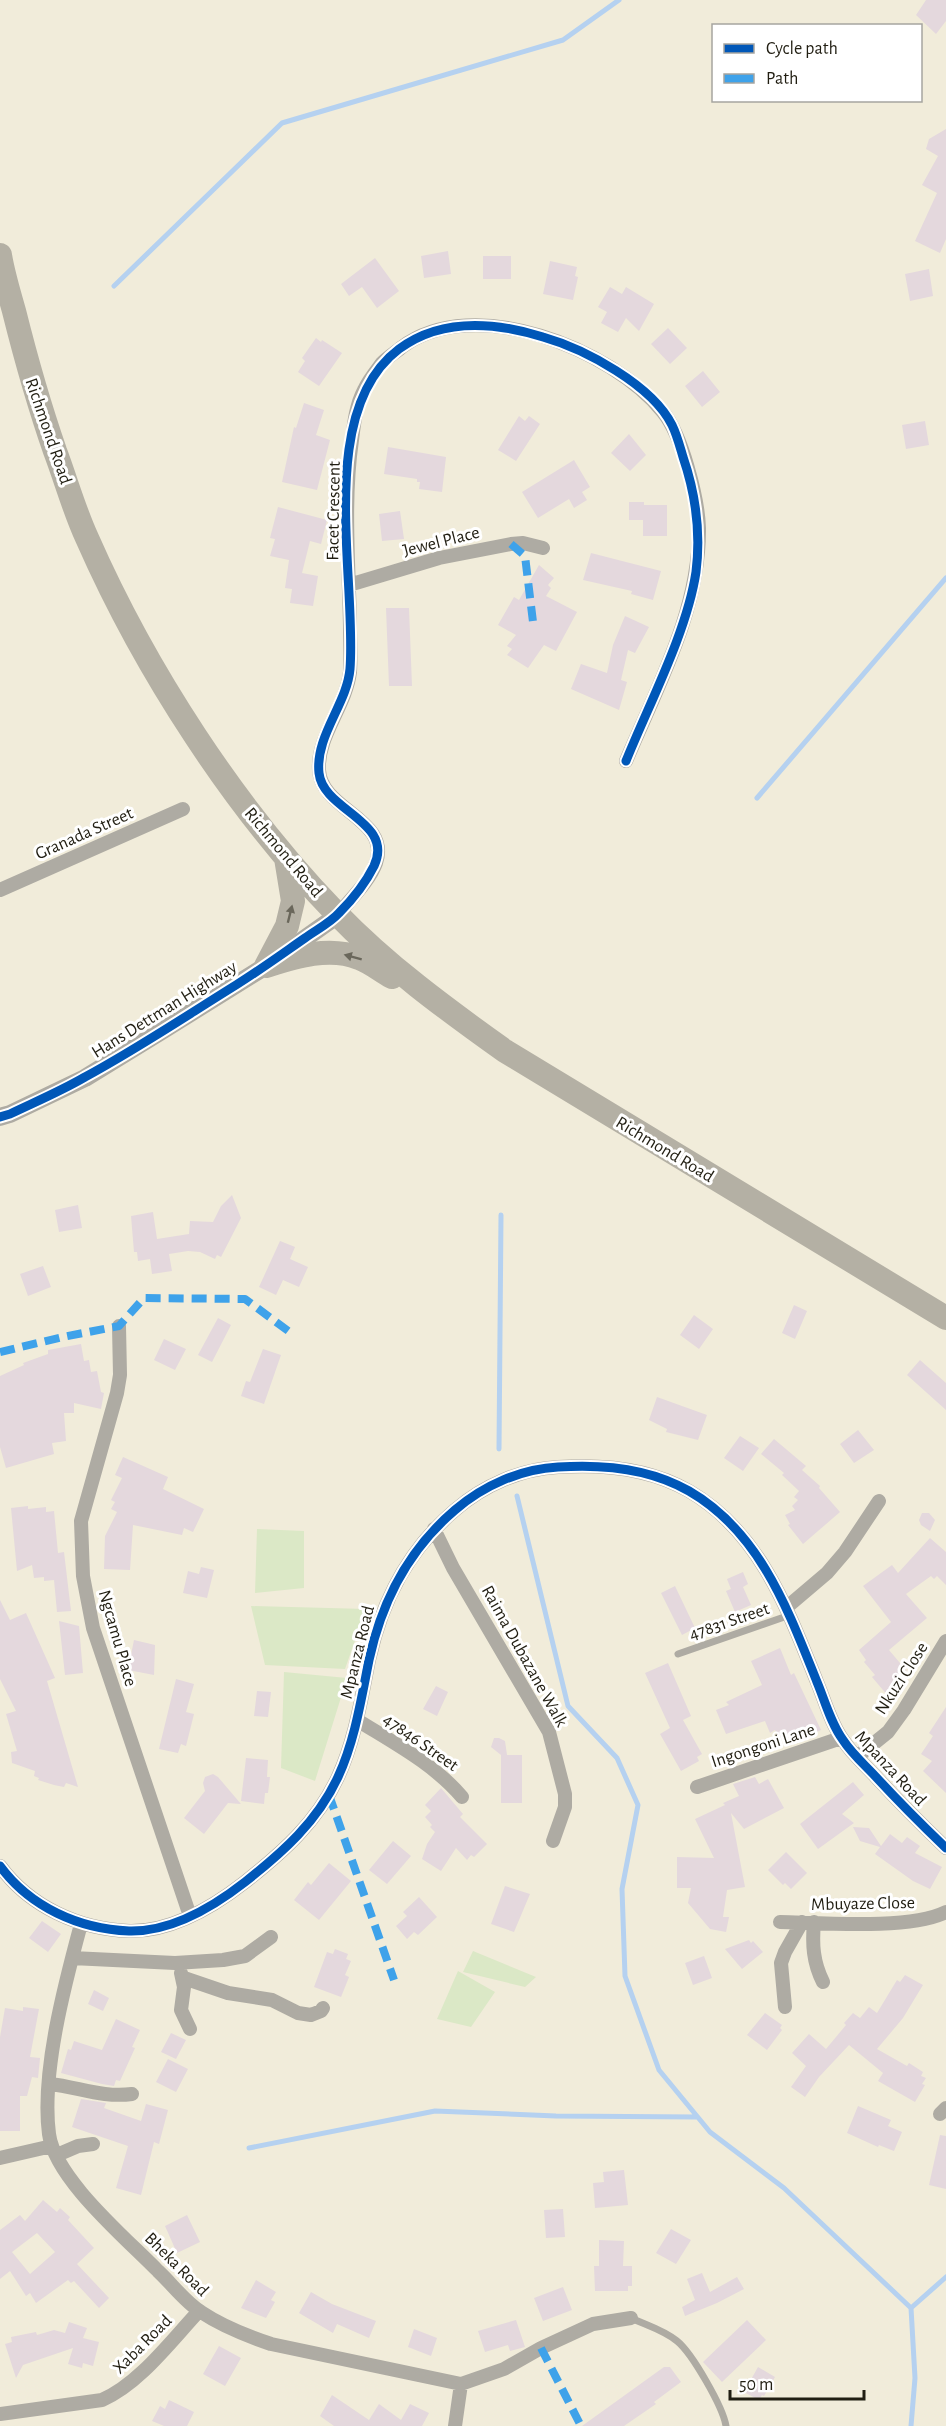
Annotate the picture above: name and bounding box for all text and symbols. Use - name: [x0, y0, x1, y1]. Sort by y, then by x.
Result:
- legend: [712, 24, 922, 102]
- text: Cycle path: [766, 40, 838, 58]
- text: Path: [766, 70, 798, 88]
- street label: Richmond Road: [21, 376, 75, 487]
- street label: Facet Crescent: [324, 461, 344, 561]
- street label: Jewel Place: [401, 524, 481, 560]
- street label: Granada Street: [33, 804, 136, 863]
- street label: Richmond Road: [241, 804, 326, 901]
- one-way arrow: [285, 905, 295, 923]
- one-way arrow: [344, 952, 362, 962]
- street label: Hans Dettman Highway: [89, 958, 240, 1062]
- street label: Richmond Road: [612, 1114, 717, 1186]
- street label: Raima Dubazane Walk: [478, 1583, 571, 1731]
- street label: Ngcamu Place: [95, 1588, 139, 1689]
- street label: 47831 Street: [687, 1600, 772, 1644]
- street label: Mpanza Road: [338, 1604, 378, 1701]
- street label: Nkuzi Close: [872, 1639, 932, 1718]
- street label: 47846 Street: [380, 1710, 461, 1775]
- street label: Ingongoni Lane: [709, 1721, 817, 1771]
- street label: Mpanza Road: [851, 1728, 929, 1810]
- street label: Mbuyaze Close: [811, 1894, 915, 1914]
- street label: Bheka Road: [141, 2229, 212, 2300]
- street label: Xaba Road: [110, 2312, 176, 2378]
- scale bar: [730, 2363, 864, 2401]
- text: 50 m: [739, 2376, 773, 2394]

